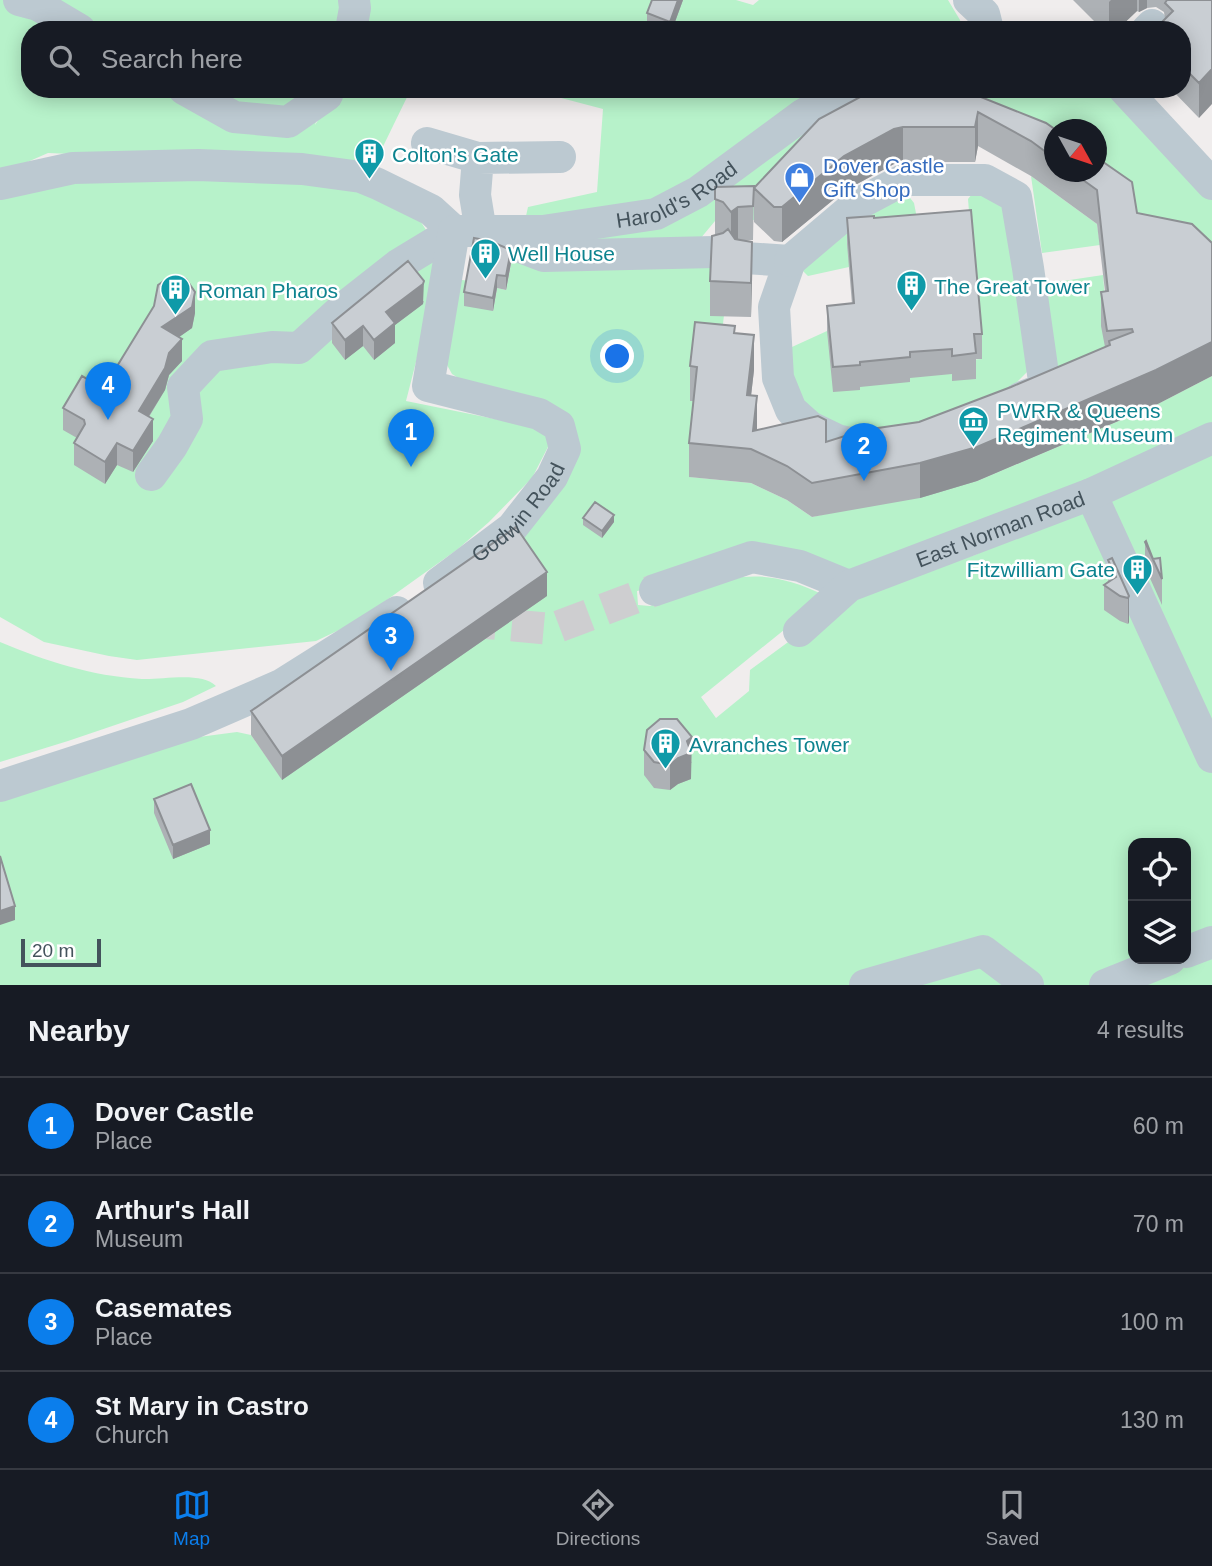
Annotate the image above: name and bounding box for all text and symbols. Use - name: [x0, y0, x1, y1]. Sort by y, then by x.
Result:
- search box: [21, 21, 1191, 98]
- icon: search: [45, 41, 83, 79]
- text: Search here: [101, 44, 243, 74]
- north arrow: [1044, 119, 1107, 182]
- building icon: Colton's Gate: [352, 137, 386, 181]
- place label: Colton's Gate: [392, 143, 519, 166]
- place label: Dover Castle Gift Shop: [823, 154, 944, 201]
- street label: Harold's Road: [614, 156, 741, 231]
- shop icon: Dover Castle Gift Shop: [783, 160, 817, 204]
- building icon: Well House: [468, 236, 502, 280]
- place label: Well House: [508, 242, 615, 265]
- building icon: The Great Tower: [894, 269, 928, 313]
- building icon: Roman Pharos: [158, 273, 192, 317]
- place label: The Great Tower: [934, 275, 1090, 298]
- place label: Roman Pharos: [198, 279, 338, 302]
- your location: [600, 339, 634, 373]
- pin: 4: [85, 362, 131, 420]
- place label: PWRR & Queens Regiment Museum: [997, 399, 1173, 446]
- museum icon: PWRR & Queens Regiment Museum: [957, 405, 991, 449]
- pin: 1: [388, 409, 434, 467]
- pin: 2: [841, 423, 887, 481]
- street label: Godwin Road: [467, 459, 569, 566]
- street label: East Norman Road: [913, 486, 1088, 571]
- building icon: Fitzwilliam Gate: [1121, 552, 1155, 596]
- place label: Fitzwilliam Gate: [967, 558, 1115, 581]
- pin: 3: [368, 613, 414, 671]
- building icon: Avranches Tower: [649, 727, 683, 771]
- place label: Avranches Tower: [689, 733, 849, 756]
- map controls: [1128, 838, 1191, 964]
- button: locate: [1128, 838, 1191, 901]
- button: layers: [1128, 901, 1191, 964]
- scale bar: [21, 936, 102, 968]
- text: 20 m: [32, 940, 74, 961]
- text: Nearby: [28, 1014, 130, 1047]
- text: 4 results: [1097, 1017, 1184, 1043]
- text: Dover Castle: [95, 1097, 254, 1127]
- text: 1: [45, 1113, 57, 1139]
- text: 60 m: [1133, 1113, 1184, 1139]
- text: Place: [95, 1128, 153, 1154]
- text: Arthur's Hall: [95, 1195, 250, 1225]
- text: 2: [45, 1211, 57, 1237]
- text: 70 m: [1133, 1211, 1184, 1237]
- text: Museum: [95, 1226, 183, 1252]
- text: Casemates: [95, 1293, 232, 1323]
- text: 3: [45, 1309, 57, 1335]
- text: 100 m: [1120, 1309, 1184, 1335]
- text: Place: [95, 1324, 153, 1350]
- text: St Mary in Castro: [95, 1391, 309, 1421]
- text: 4: [45, 1407, 57, 1433]
- text: 130 m: [1120, 1407, 1184, 1433]
- text: Church: [95, 1422, 169, 1448]
- tab: Map: [173, 1486, 211, 1550]
- tab: Directions: [556, 1486, 640, 1550]
- tab: Saved: [985, 1486, 1039, 1550]

